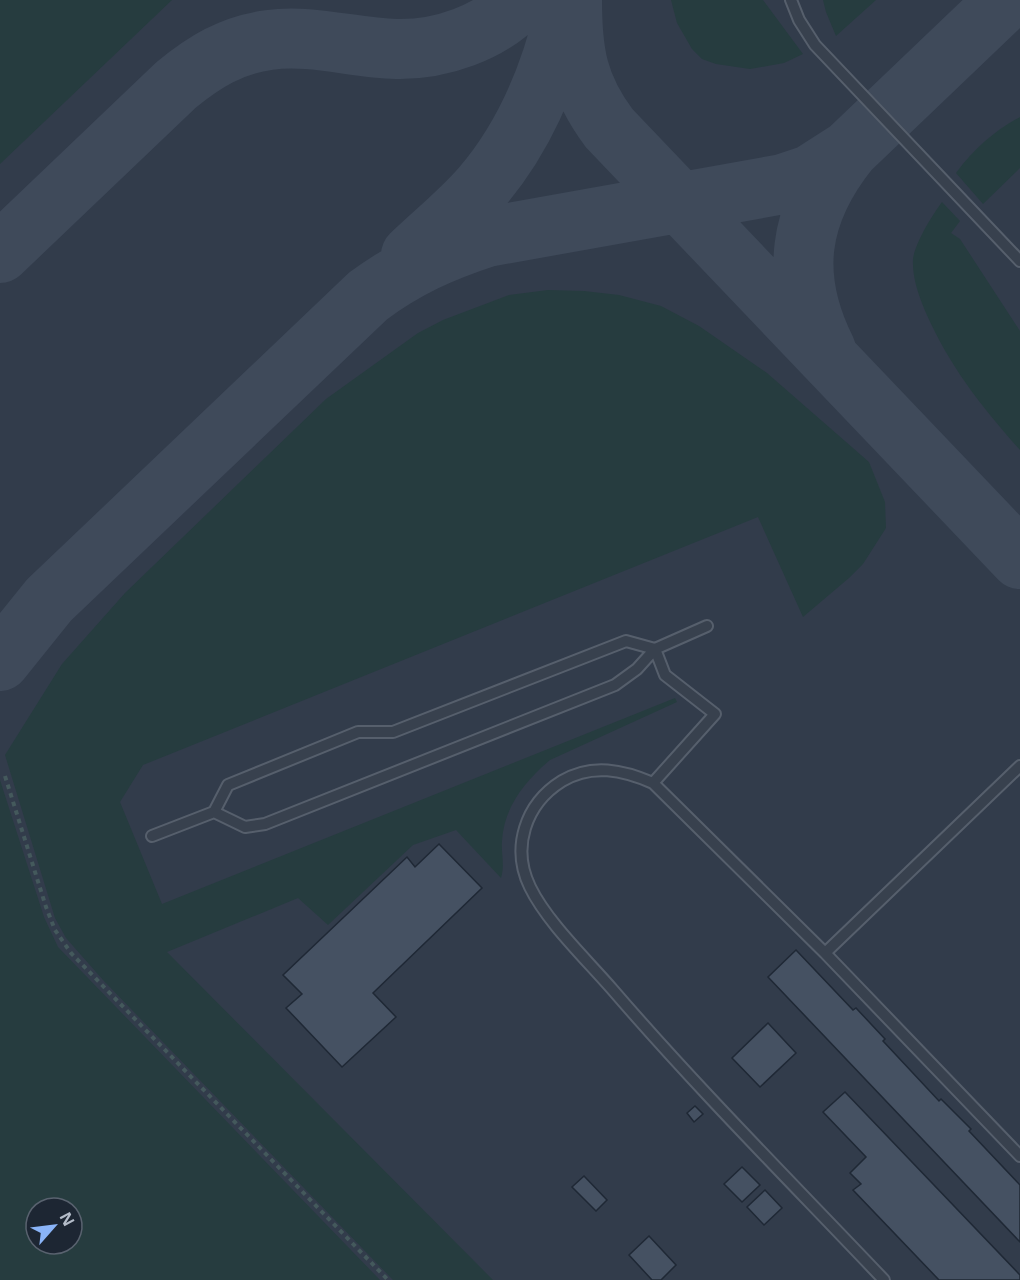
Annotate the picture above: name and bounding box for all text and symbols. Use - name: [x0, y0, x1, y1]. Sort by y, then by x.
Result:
- north arrow: [24, 1196, 84, 1256]
- text: N: [54, 1208, 80, 1230]

